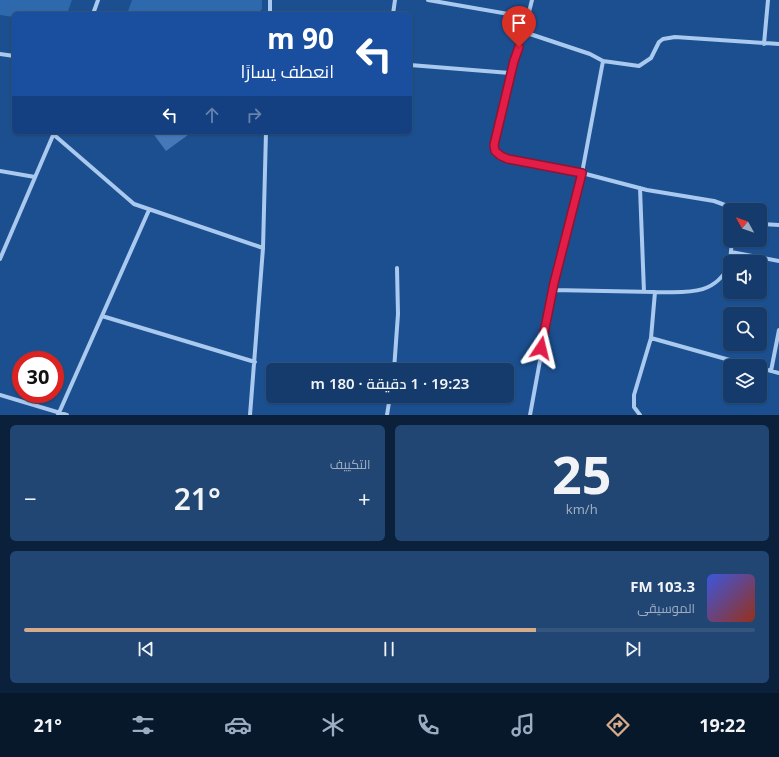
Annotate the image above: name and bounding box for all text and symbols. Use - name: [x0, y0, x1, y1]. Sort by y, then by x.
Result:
- pin: [502, 6, 536, 47]
- icon: arrive: [508, 12, 530, 34]
- text: 90 m: [267, 19, 334, 57]
- icon: left: [348, 28, 400, 80]
- text: انعطف يسارًا: [241, 59, 334, 83]
- icon: left: [159, 104, 181, 126]
- icon: ahead: [201, 104, 223, 126]
- icon: right: [243, 104, 265, 126]
- north arrow: [723, 203, 767, 247]
- map controls: [723, 203, 767, 403]
- button: sound: [723, 255, 767, 299]
- button: search: [723, 307, 767, 351]
- position arrow: [520, 327, 562, 369]
- speed limit sign: 30: [12, 351, 64, 403]
- button: layers: [723, 359, 767, 403]
- text: 19:23 · 1 دقيقة · 180 m: [311, 373, 469, 393]
- text: 25: [552, 438, 612, 509]
- text: التكييف: [330, 455, 371, 473]
- text: 21°: [174, 478, 221, 519]
- text: −: [24, 483, 37, 513]
- text: +: [358, 483, 370, 513]
- text: km/h: [566, 500, 598, 518]
- text: 103.3 FM: [630, 576, 695, 596]
- text: الموسيقى: [637, 599, 695, 617]
- icon: previous: [135, 638, 157, 660]
- icon: pause: [378, 638, 400, 660]
- icon: next: [622, 638, 644, 660]
- icon: filters: [129, 711, 157, 739]
- icon: car: [224, 711, 252, 739]
- icon: climate: [319, 711, 347, 739]
- icon: phone: [414, 711, 442, 739]
- icon: music: [509, 711, 537, 739]
- icon: directions: [604, 711, 632, 739]
- text: 21°: [34, 713, 62, 737]
- text: 19:22: [699, 713, 745, 737]

